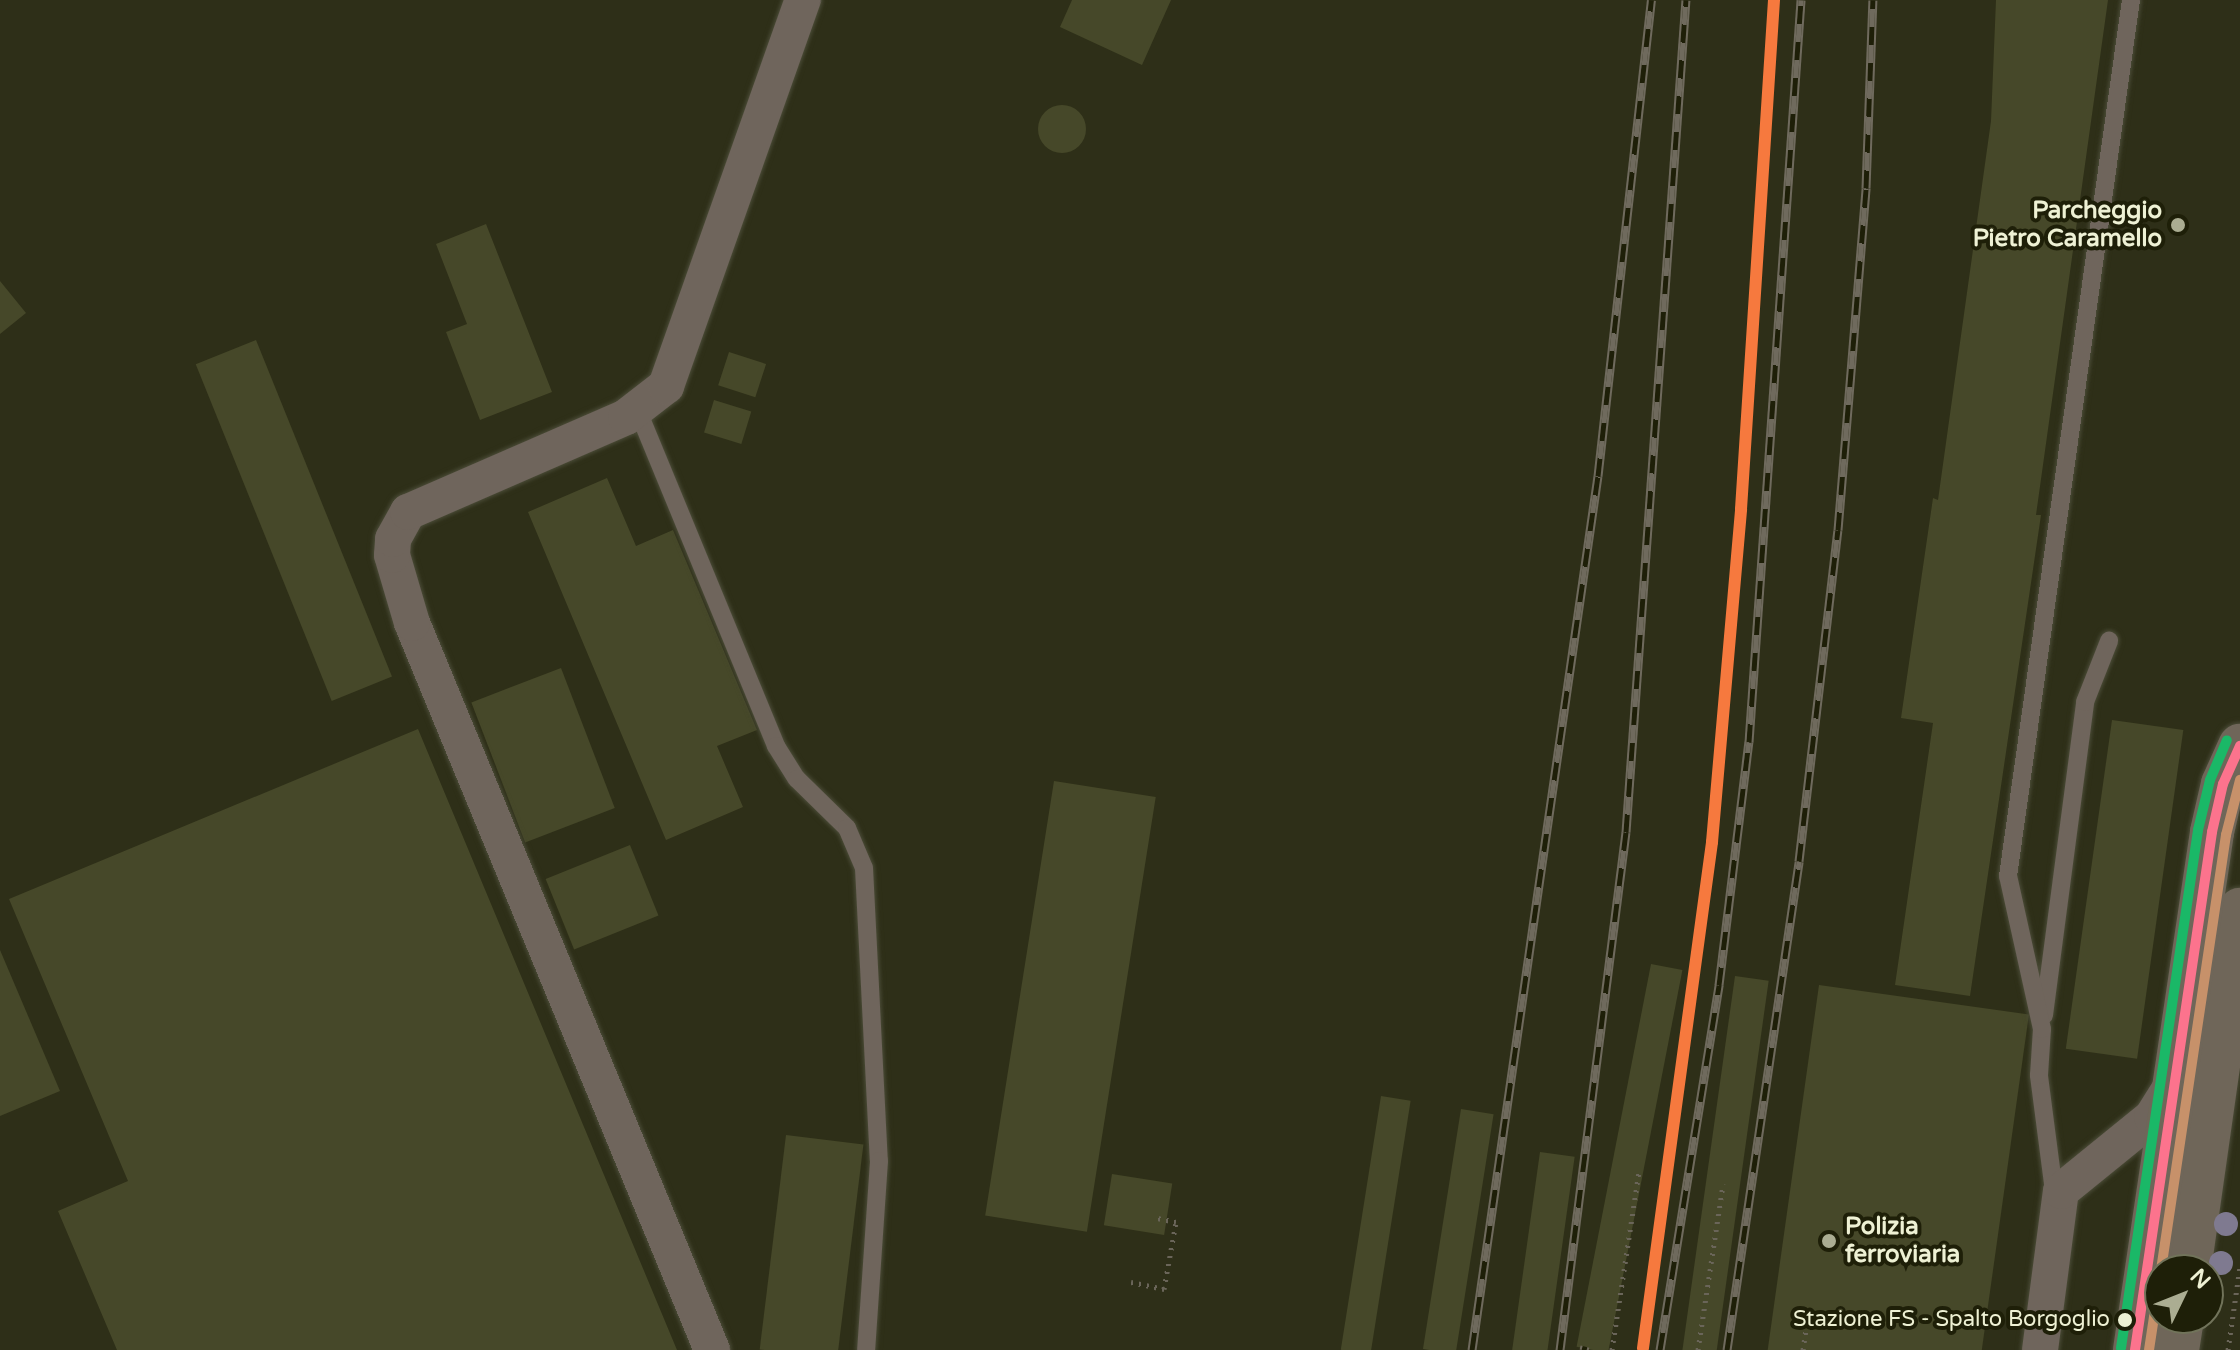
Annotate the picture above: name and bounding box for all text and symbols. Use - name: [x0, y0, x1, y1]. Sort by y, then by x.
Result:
- place label: Parcheggio Pietro Caramello: [1973, 197, 2162, 253]
- marker: Parcheggio Pietro Caramello: [2169, 216, 2187, 234]
- place label: Polizia ferroviaria: [1845, 1213, 1960, 1269]
- marker: Polizia ferroviaria: [1820, 1232, 1838, 1250]
- north arrow: [2144, 1254, 2224, 1334]
- text: N: [2185, 1264, 2216, 1294]
- place label: Stazione FS - Spalto Borgoglio: [1793, 1307, 2110, 1333]
- marker: Stazione FS - Spalto Borgoglio: [2117, 1312, 2133, 1328]

